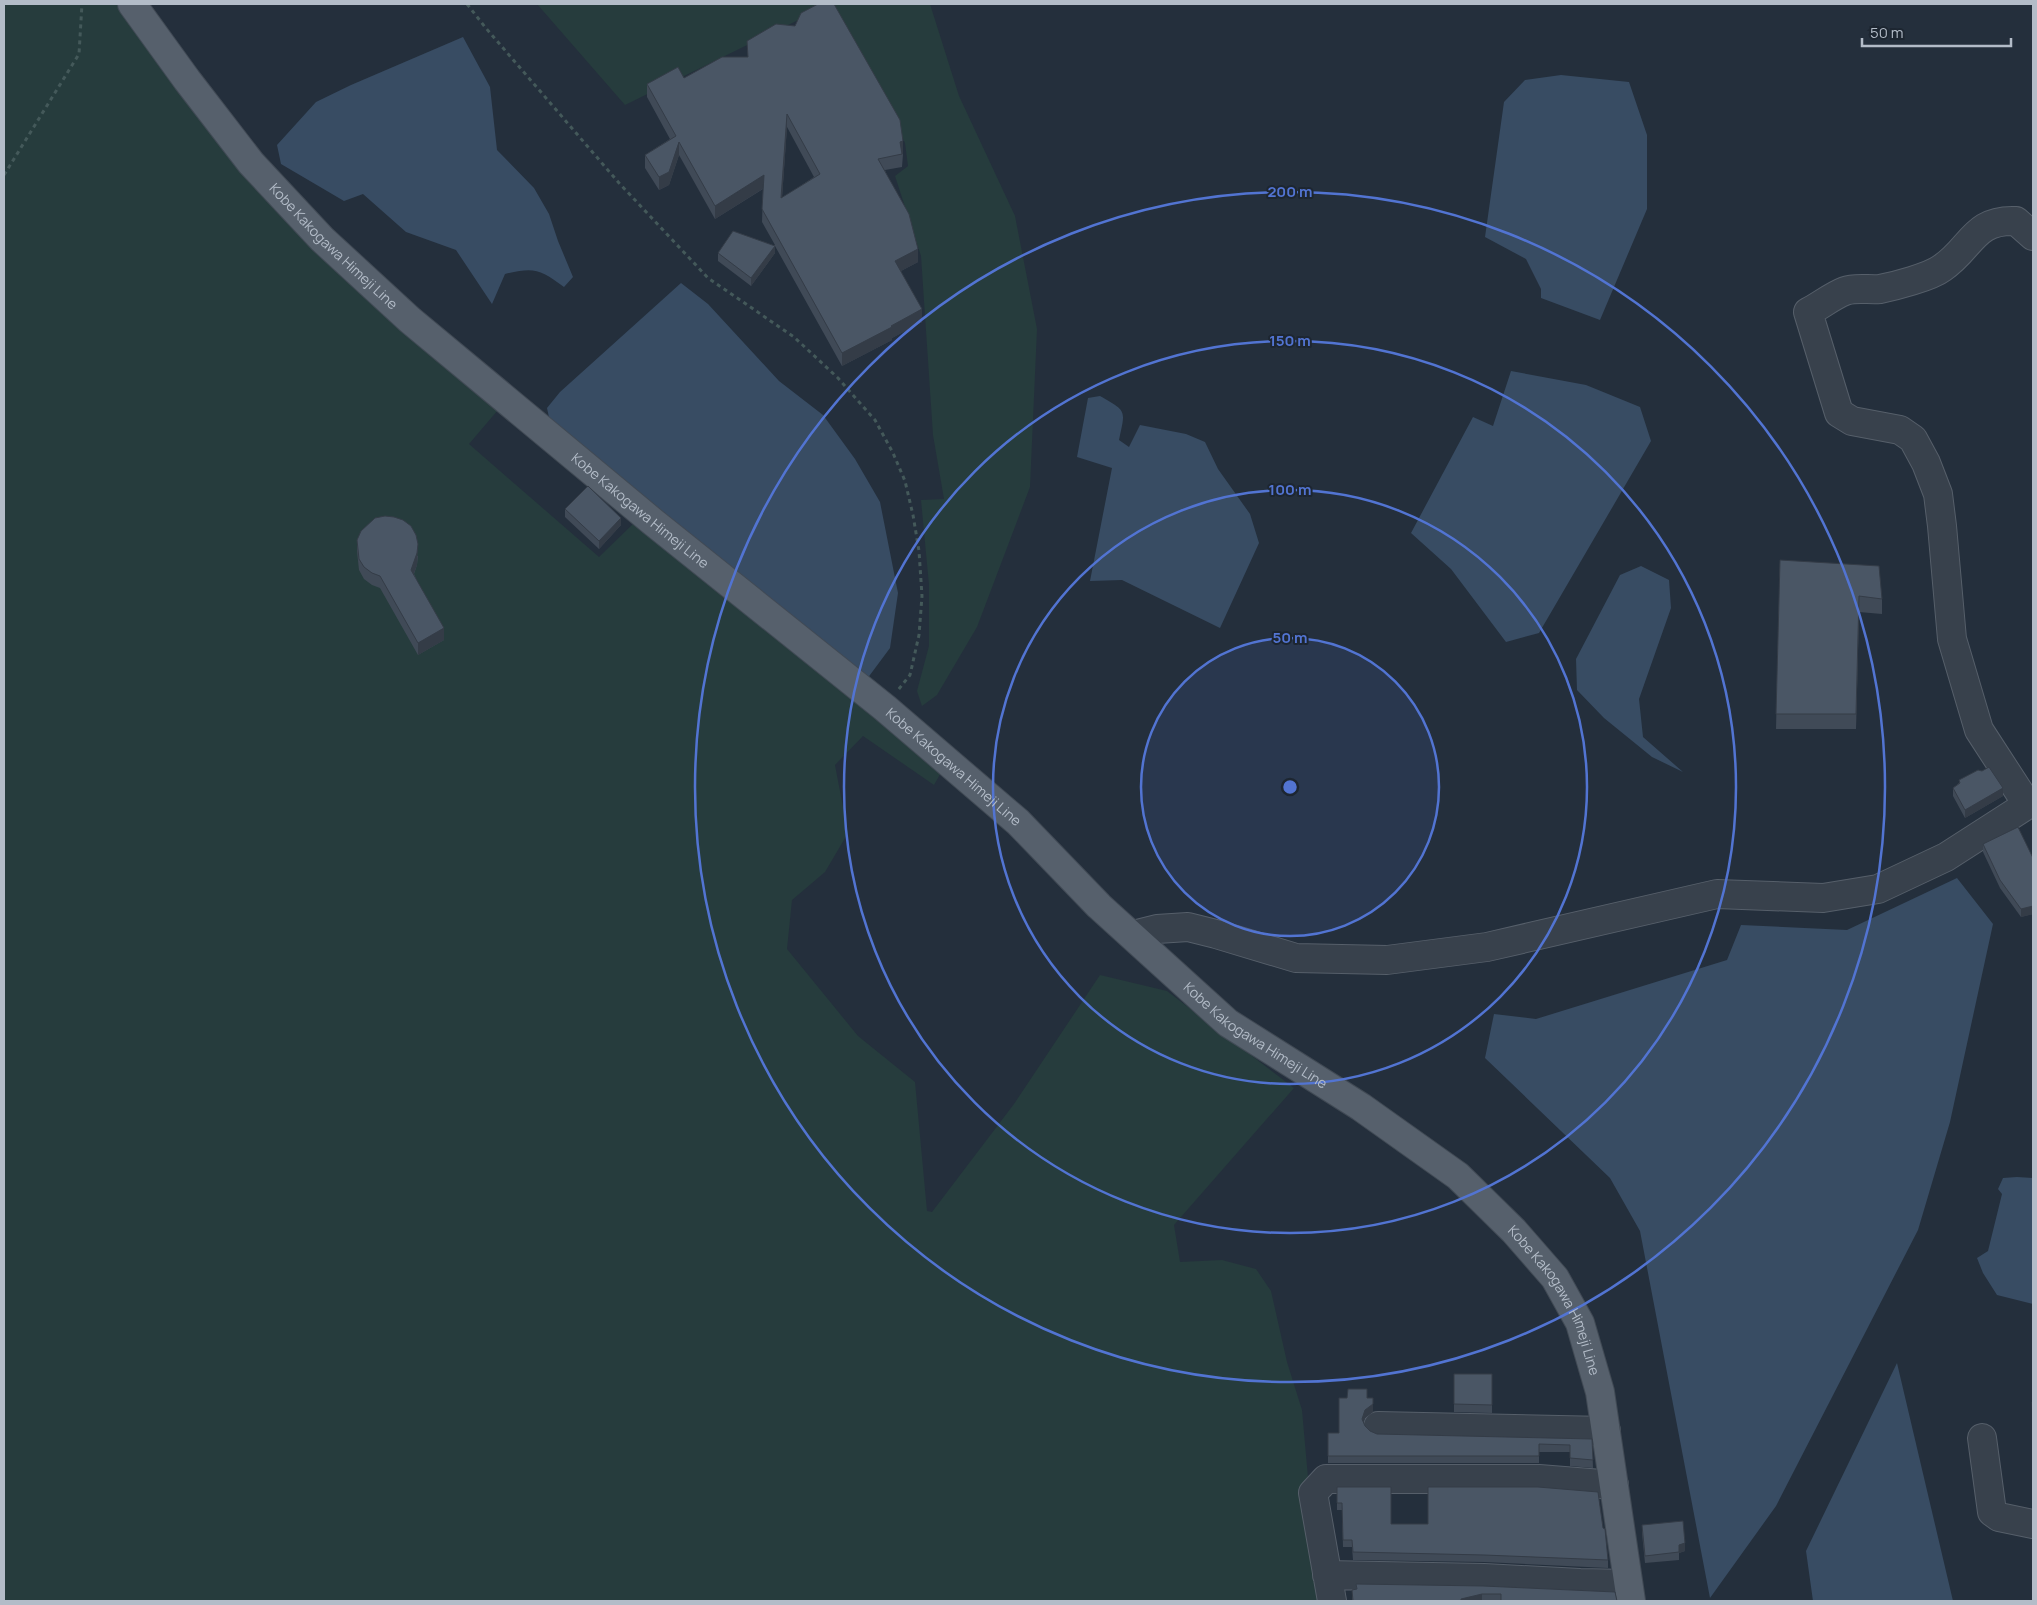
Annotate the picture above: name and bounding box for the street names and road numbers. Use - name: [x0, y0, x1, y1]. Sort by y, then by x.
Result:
- street label: Kobe Kakogawa Himeji Line: [266, 179, 402, 313]
- street label: Kobe Kakogawa Himeji Line: [568, 448, 713, 572]
- street label: Kobe Kakogawa Himeji Line: [882, 703, 1026, 830]
- street label: Kobe Kakogawa Himeji Line: [1180, 977, 1331, 1092]
- street label: Kobe Kakogawa Himeji Line: [1504, 1221, 1605, 1377]

